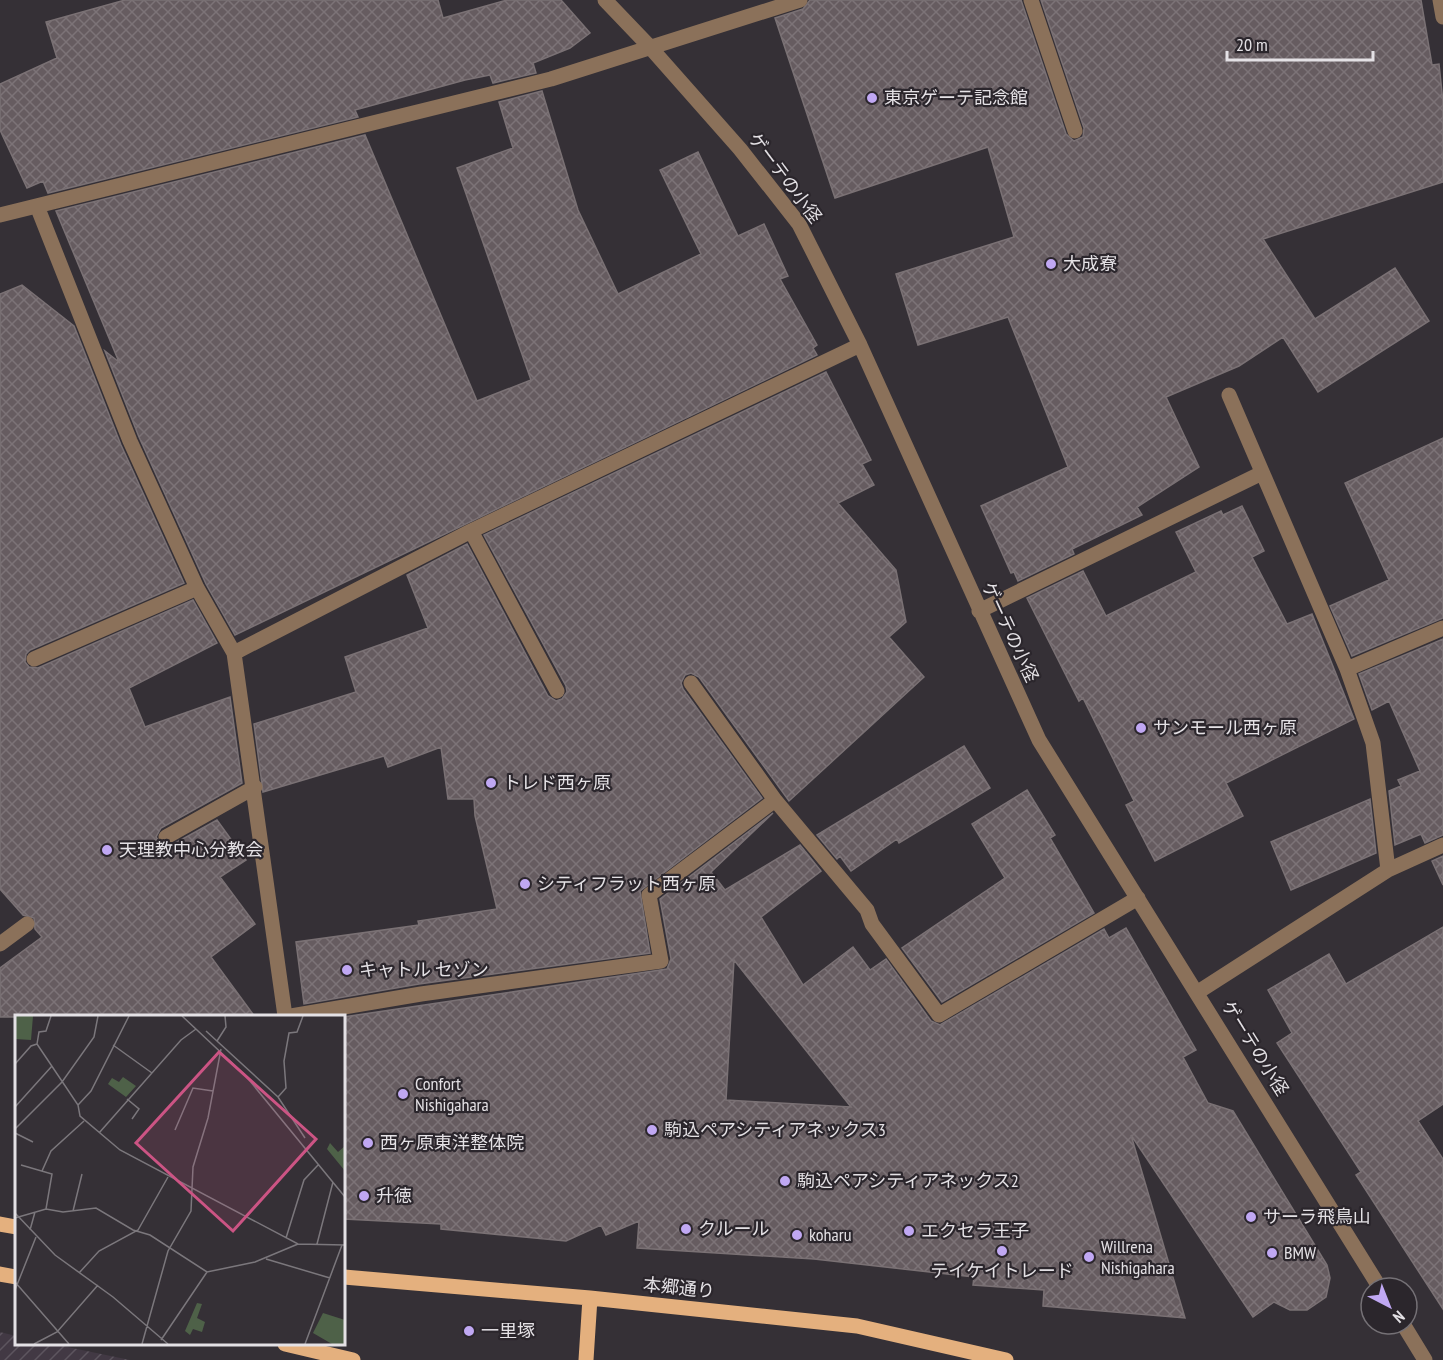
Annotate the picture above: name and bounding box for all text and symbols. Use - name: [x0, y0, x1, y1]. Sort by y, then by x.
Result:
- scale bar: [1227, 24, 1372, 62]
- text: 20 m: [1236, 33, 1268, 56]
- place label: 東京ゲーテ記念館: [884, 86, 1028, 109]
- marker: 東京ゲーテ記念館: [865, 91, 879, 105]
- street label: ゲーテの小径: [744, 128, 827, 228]
- place label: 大成寮: [1063, 252, 1117, 275]
- marker: 大成寮: [1044, 257, 1058, 271]
- street label: ゲーテの小径: [977, 578, 1044, 686]
- place label: サンモール西ヶ原: [1153, 716, 1297, 739]
- marker: サンモール西ヶ原: [1134, 721, 1148, 735]
- place label: トレド西ヶ原: [503, 771, 611, 794]
- marker: トレド西ヶ原: [484, 776, 498, 790]
- place label: 天理教中心分教会: [119, 838, 263, 861]
- marker: 天理教中心分教会: [100, 843, 114, 857]
- place label: シティフラット西ヶ原: [537, 872, 716, 895]
- marker: シティフラット西ヶ原: [518, 877, 532, 891]
- place label: キャトル セゾン: [359, 958, 489, 981]
- marker: キャトル セゾン: [340, 963, 354, 977]
- street label: ゲーテの小径: [1217, 996, 1294, 1100]
- inset map: [15, 1015, 345, 1345]
- place label: Confort Nishigahara: [415, 1072, 489, 1116]
- marker: Confort Nishigahara: [396, 1087, 410, 1101]
- place label: 駒込ペアシティアネックス3: [664, 1118, 886, 1141]
- marker: 駒込ペアシティアネックス3: [645, 1123, 659, 1137]
- place label: 西ヶ原東洋整体院: [380, 1131, 524, 1154]
- marker: 西ヶ原東洋整体院: [361, 1136, 375, 1150]
- place label: 駒込ペアシティアネックス2: [797, 1169, 1019, 1192]
- marker: 駒込ペアシティアネックス2: [778, 1174, 792, 1188]
- place label: 升徳: [376, 1184, 412, 1207]
- marker: 升徳: [357, 1189, 371, 1203]
- place label: サーラ飛鳥山: [1263, 1205, 1371, 1228]
- marker: サーラ飛鳥山: [1244, 1210, 1258, 1224]
- place label: クルール: [698, 1217, 769, 1240]
- place label: エクセラ王子: [921, 1219, 1029, 1242]
- marker: クルール: [679, 1222, 693, 1236]
- place label: koharu: [809, 1223, 851, 1246]
- marker: エクセラ王子: [902, 1224, 916, 1238]
- marker: koharu: [790, 1228, 804, 1242]
- place label: Willrena Nishigahara: [1101, 1235, 1175, 1279]
- place label: BMW: [1284, 1241, 1316, 1264]
- marker: テイケイトレード: [995, 1244, 1009, 1258]
- marker: BMW: [1265, 1246, 1279, 1260]
- marker: Willrena Nishigahara: [1082, 1250, 1096, 1264]
- place label: テイケイトレード: [930, 1259, 1074, 1282]
- street label: 本郷通り: [642, 1272, 716, 1303]
- north arrow: [1359, 1276, 1419, 1336]
- text: N: [1389, 1307, 1409, 1327]
- place label: 一里塚: [481, 1319, 535, 1342]
- marker: 一里塚: [462, 1324, 476, 1338]

